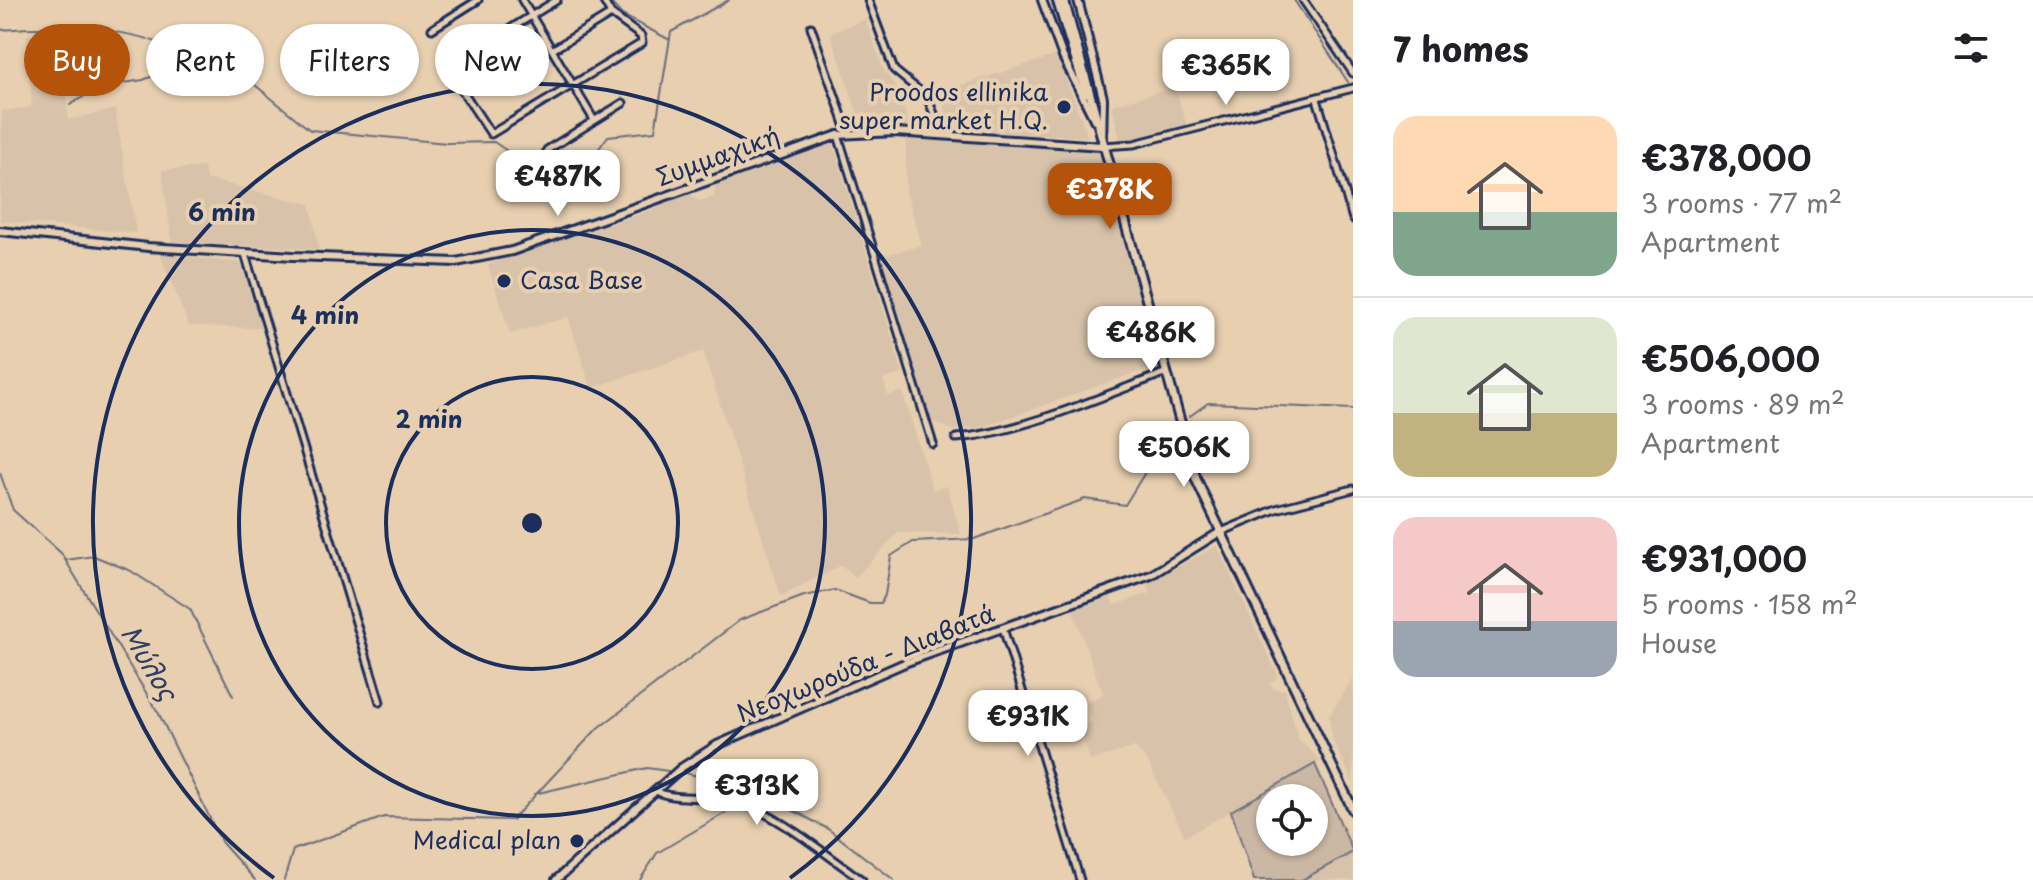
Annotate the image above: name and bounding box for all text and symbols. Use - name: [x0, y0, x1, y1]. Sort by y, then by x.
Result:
- text: 7 homes: [1393, 22, 1529, 74]
- chip: Buy: [24, 24, 130, 96]
- chip: Rent: [146, 24, 264, 96]
- chip: Filters: [280, 24, 419, 96]
- chip: New: [435, 24, 549, 96]
- icon: filters: [1949, 26, 1993, 70]
- pin: €365K: [1170, 39, 1282, 107]
- text: €365K: [1180, 45, 1272, 84]
- place label: Proodos ellinika super market H.Q.: [839, 73, 1048, 137]
- marker: Proodos ellinika super market H.Q.: [1055, 98, 1073, 116]
- street label: Συμμαχική: [651, 116, 784, 194]
- text: €378,000: [1641, 131, 1811, 183]
- icon: home: [1457, 148, 1553, 244]
- pin: €487K: [502, 150, 614, 218]
- text: €487K: [514, 156, 602, 195]
- pin: €378K: [1054, 163, 1166, 231]
- text: €378K: [1066, 169, 1154, 208]
- text: 3 rooms · 77 m²: [1641, 183, 1842, 222]
- text: 6 min: [188, 193, 256, 229]
- text: Apartment: [1641, 222, 1780, 261]
- place label: Casa Base: [520, 261, 643, 297]
- marker: Casa Base: [495, 272, 513, 290]
- text: 4 min: [291, 296, 359, 332]
- pin: €486K: [1095, 306, 1207, 374]
- text: €486K: [1106, 312, 1196, 351]
- text: €506,000: [1641, 332, 1820, 384]
- icon: home: [1457, 349, 1553, 445]
- text: 3 rooms · 89 m²: [1641, 384, 1845, 423]
- text: 2 min: [395, 400, 463, 436]
- pin: €506K: [1128, 421, 1240, 489]
- text: Apartment: [1641, 423, 1780, 462]
- text: €506K: [1137, 427, 1231, 466]
- centre of rings: [518, 509, 546, 537]
- text: €931,000: [1641, 532, 1807, 584]
- icon: home: [1457, 549, 1553, 645]
- text: 5 rooms · 158 m²: [1641, 584, 1858, 623]
- street label: Νεοχωρούδα - Διαβατά: [731, 594, 1000, 730]
- water label: Μύλος: [112, 617, 189, 710]
- text: House: [1641, 623, 1717, 662]
- pin: €931K: [972, 690, 1084, 758]
- text: €931K: [986, 696, 1070, 735]
- pin: €313K: [701, 759, 813, 827]
- text: €313K: [714, 765, 800, 804]
- map controls: [1256, 784, 1328, 856]
- button: locate: [1256, 784, 1328, 856]
- place label: Medical plan: [413, 821, 561, 857]
- marker: Medical plan: [568, 832, 586, 850]

